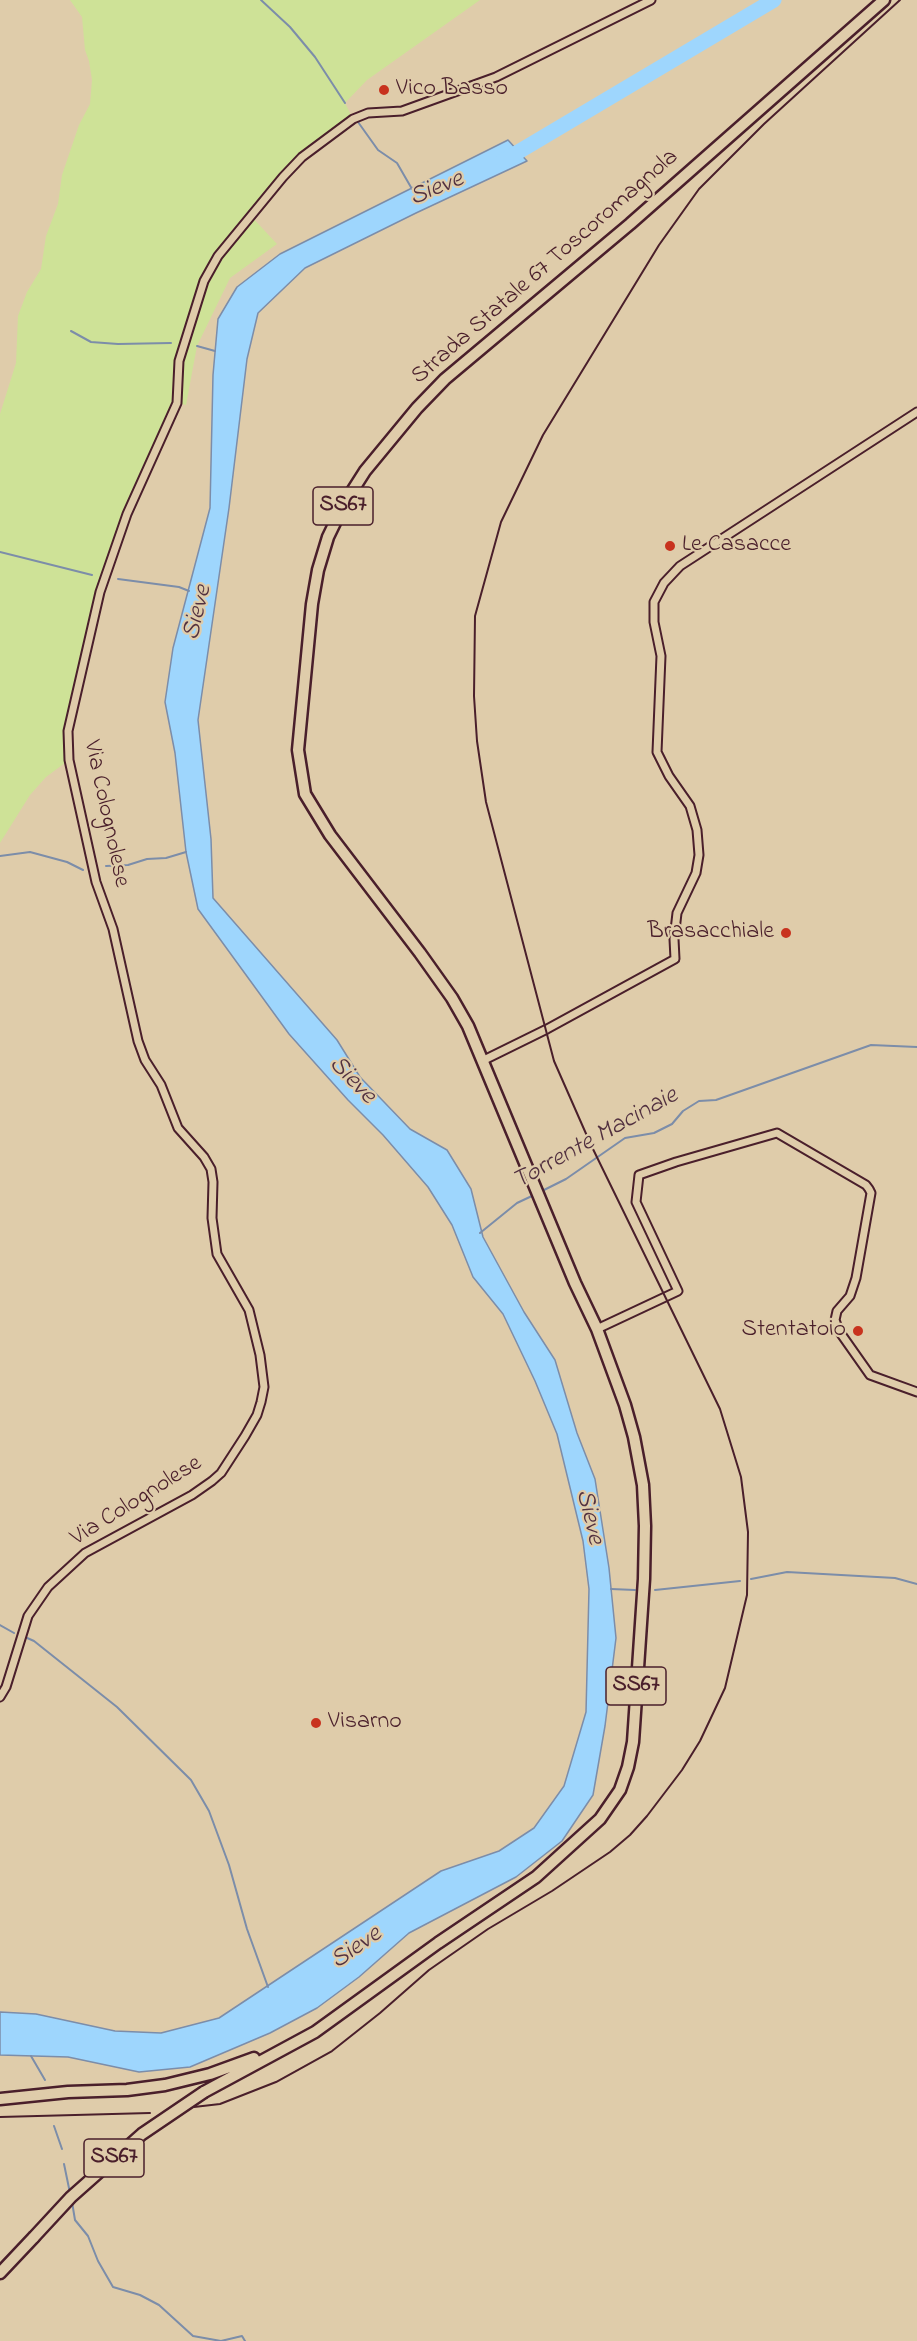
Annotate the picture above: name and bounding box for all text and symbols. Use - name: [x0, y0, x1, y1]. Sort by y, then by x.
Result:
- place label: Vico Basso: [396, 76, 508, 104]
- marker: Vico Basso: [377, 83, 391, 97]
- street label: Strada Statale 67 Toscoromagnola: [407, 144, 685, 392]
- water label: Sieve: [405, 165, 469, 215]
- road number: SS67: [313, 487, 373, 525]
- place label: Le Casacce: [682, 532, 791, 560]
- marker: Le Casacce: [663, 539, 677, 553]
- water label: Sieve: [177, 582, 221, 644]
- street label: Via Colognolese: [75, 738, 135, 890]
- place label: Brasacchiale: [647, 919, 774, 947]
- marker: Brasacchiale: [779, 926, 793, 940]
- water label: Sieve: [321, 1050, 381, 1112]
- water label: Torrente Macinaie: [508, 1082, 684, 1198]
- place label: Stentatoio: [742, 1317, 846, 1345]
- marker: Stentatoio: [851, 1324, 865, 1338]
- street label: Via Colognolese: [66, 1450, 208, 1554]
- water label: Sieve: [567, 1486, 609, 1548]
- road number: SS67: [606, 1667, 666, 1705]
- place label: Visarno: [328, 1709, 402, 1737]
- marker: Visarno: [309, 1716, 323, 1730]
- water label: Sieve: [325, 1920, 389, 1978]
- road number: SS67: [84, 2139, 144, 2177]

